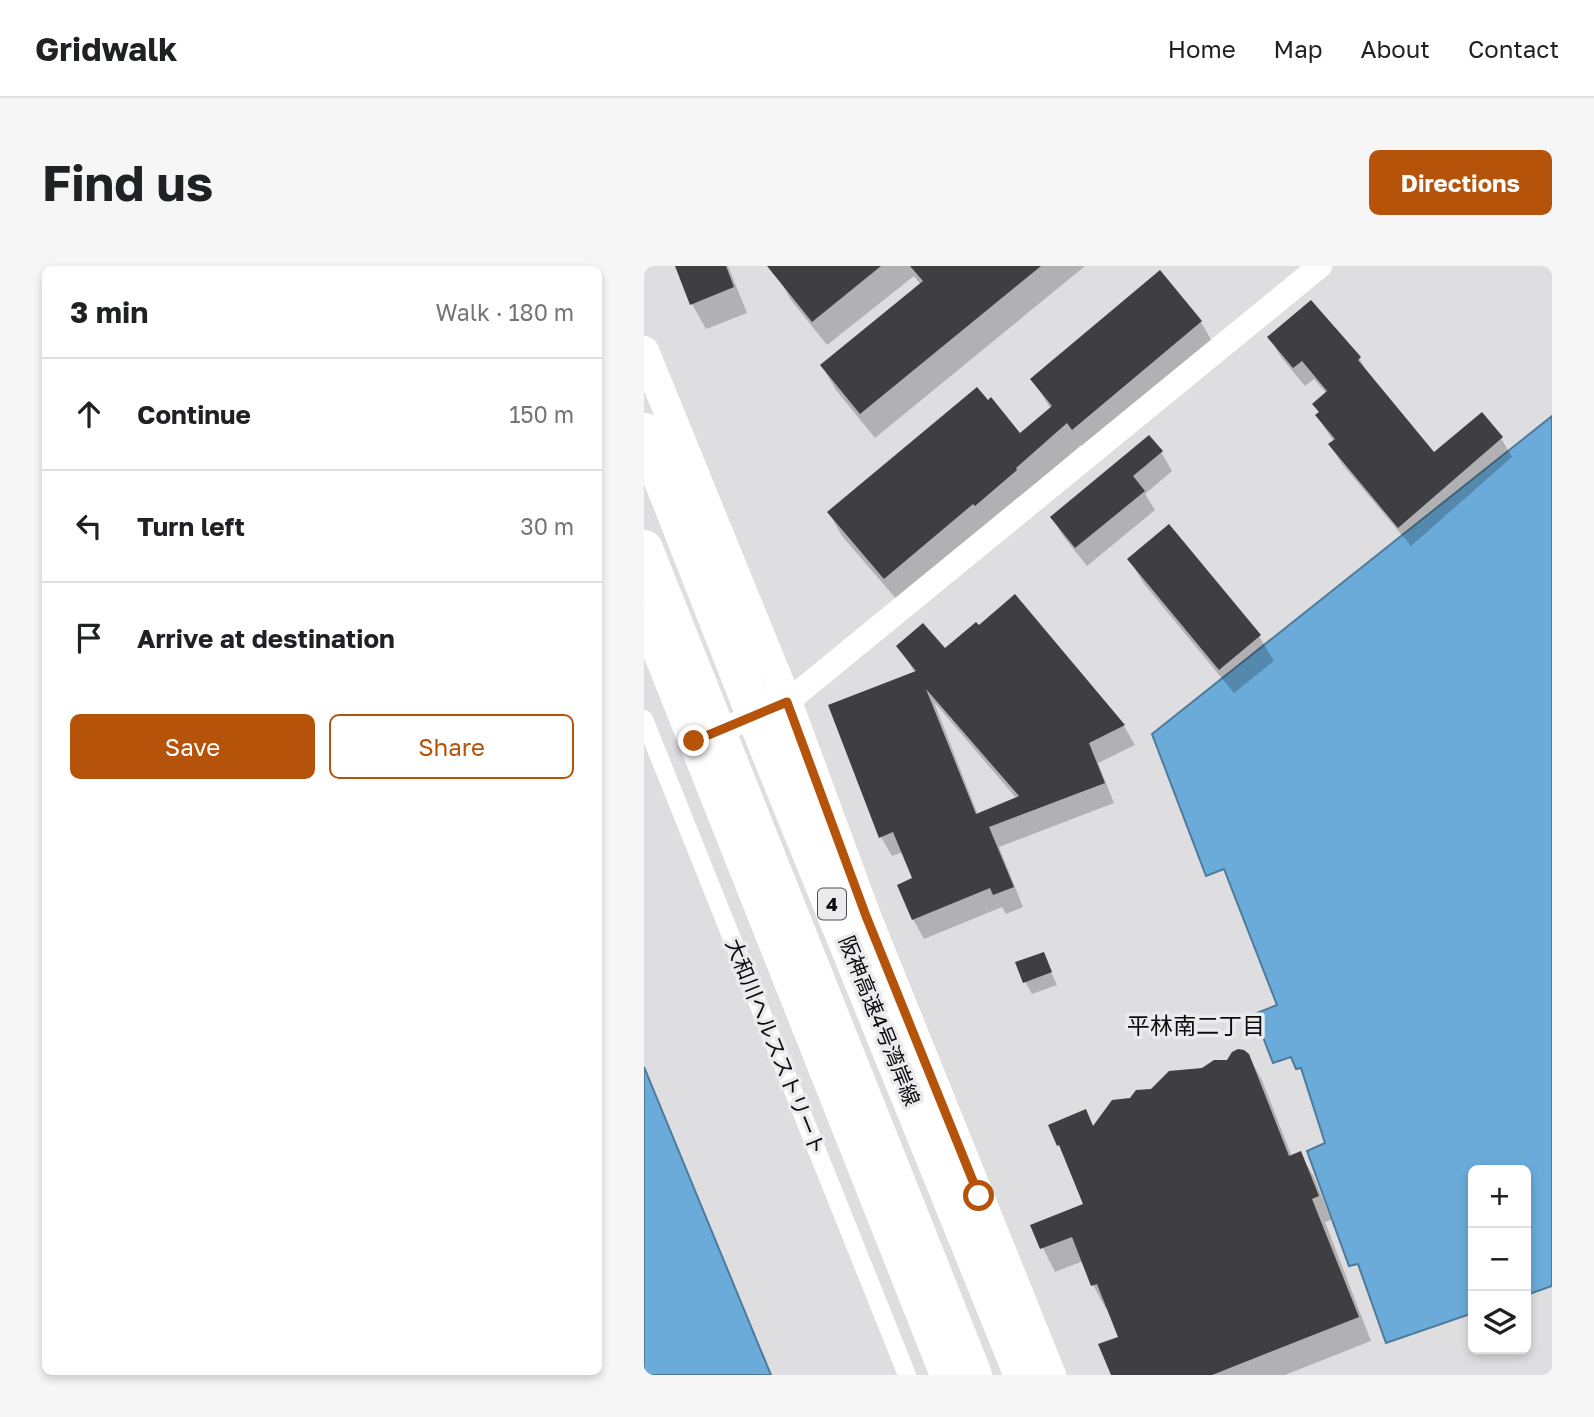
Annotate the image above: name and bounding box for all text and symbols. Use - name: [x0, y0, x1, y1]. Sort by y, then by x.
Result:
- text: Gridwalk: [35, 29, 177, 68]
- text: Home: [1168, 34, 1236, 63]
- text: Map: [1274, 34, 1323, 63]
- text: About: [1361, 34, 1430, 63]
- text: Contact: [1468, 34, 1559, 63]
- button: Directions: [1369, 150, 1552, 215]
- text: Find us: [42, 153, 213, 212]
- text: 3 min: [70, 294, 148, 330]
- text: Walk · 180 m: [436, 298, 574, 326]
- icon: ahead: [70, 395, 108, 433]
- text: Continue: [137, 399, 251, 430]
- text: 150 m: [509, 400, 574, 428]
- icon: left: [70, 507, 108, 545]
- text: Turn left: [137, 511, 245, 542]
- text: 30 m: [520, 512, 574, 540]
- icon: arrive: [70, 619, 108, 657]
- text: Arrive at destination: [137, 623, 395, 654]
- button: Save: [70, 714, 315, 779]
- button: Share: [329, 714, 574, 779]
- route end: [678, 725, 709, 756]
- road number: 4: [818, 888, 846, 919]
- street label: 阪神高速4号湾岸線: [834, 932, 926, 1109]
- street label: 大和川ヘルスストリート: [721, 935, 831, 1159]
- district label: 平林南二丁目: [1127, 1011, 1265, 1039]
- map controls: [1468, 1165, 1531, 1354]
- button: +: [1468, 1165, 1531, 1228]
- route start: [963, 1180, 994, 1211]
- button: −: [1468, 1228, 1531, 1291]
- button: layers: [1468, 1291, 1531, 1354]

